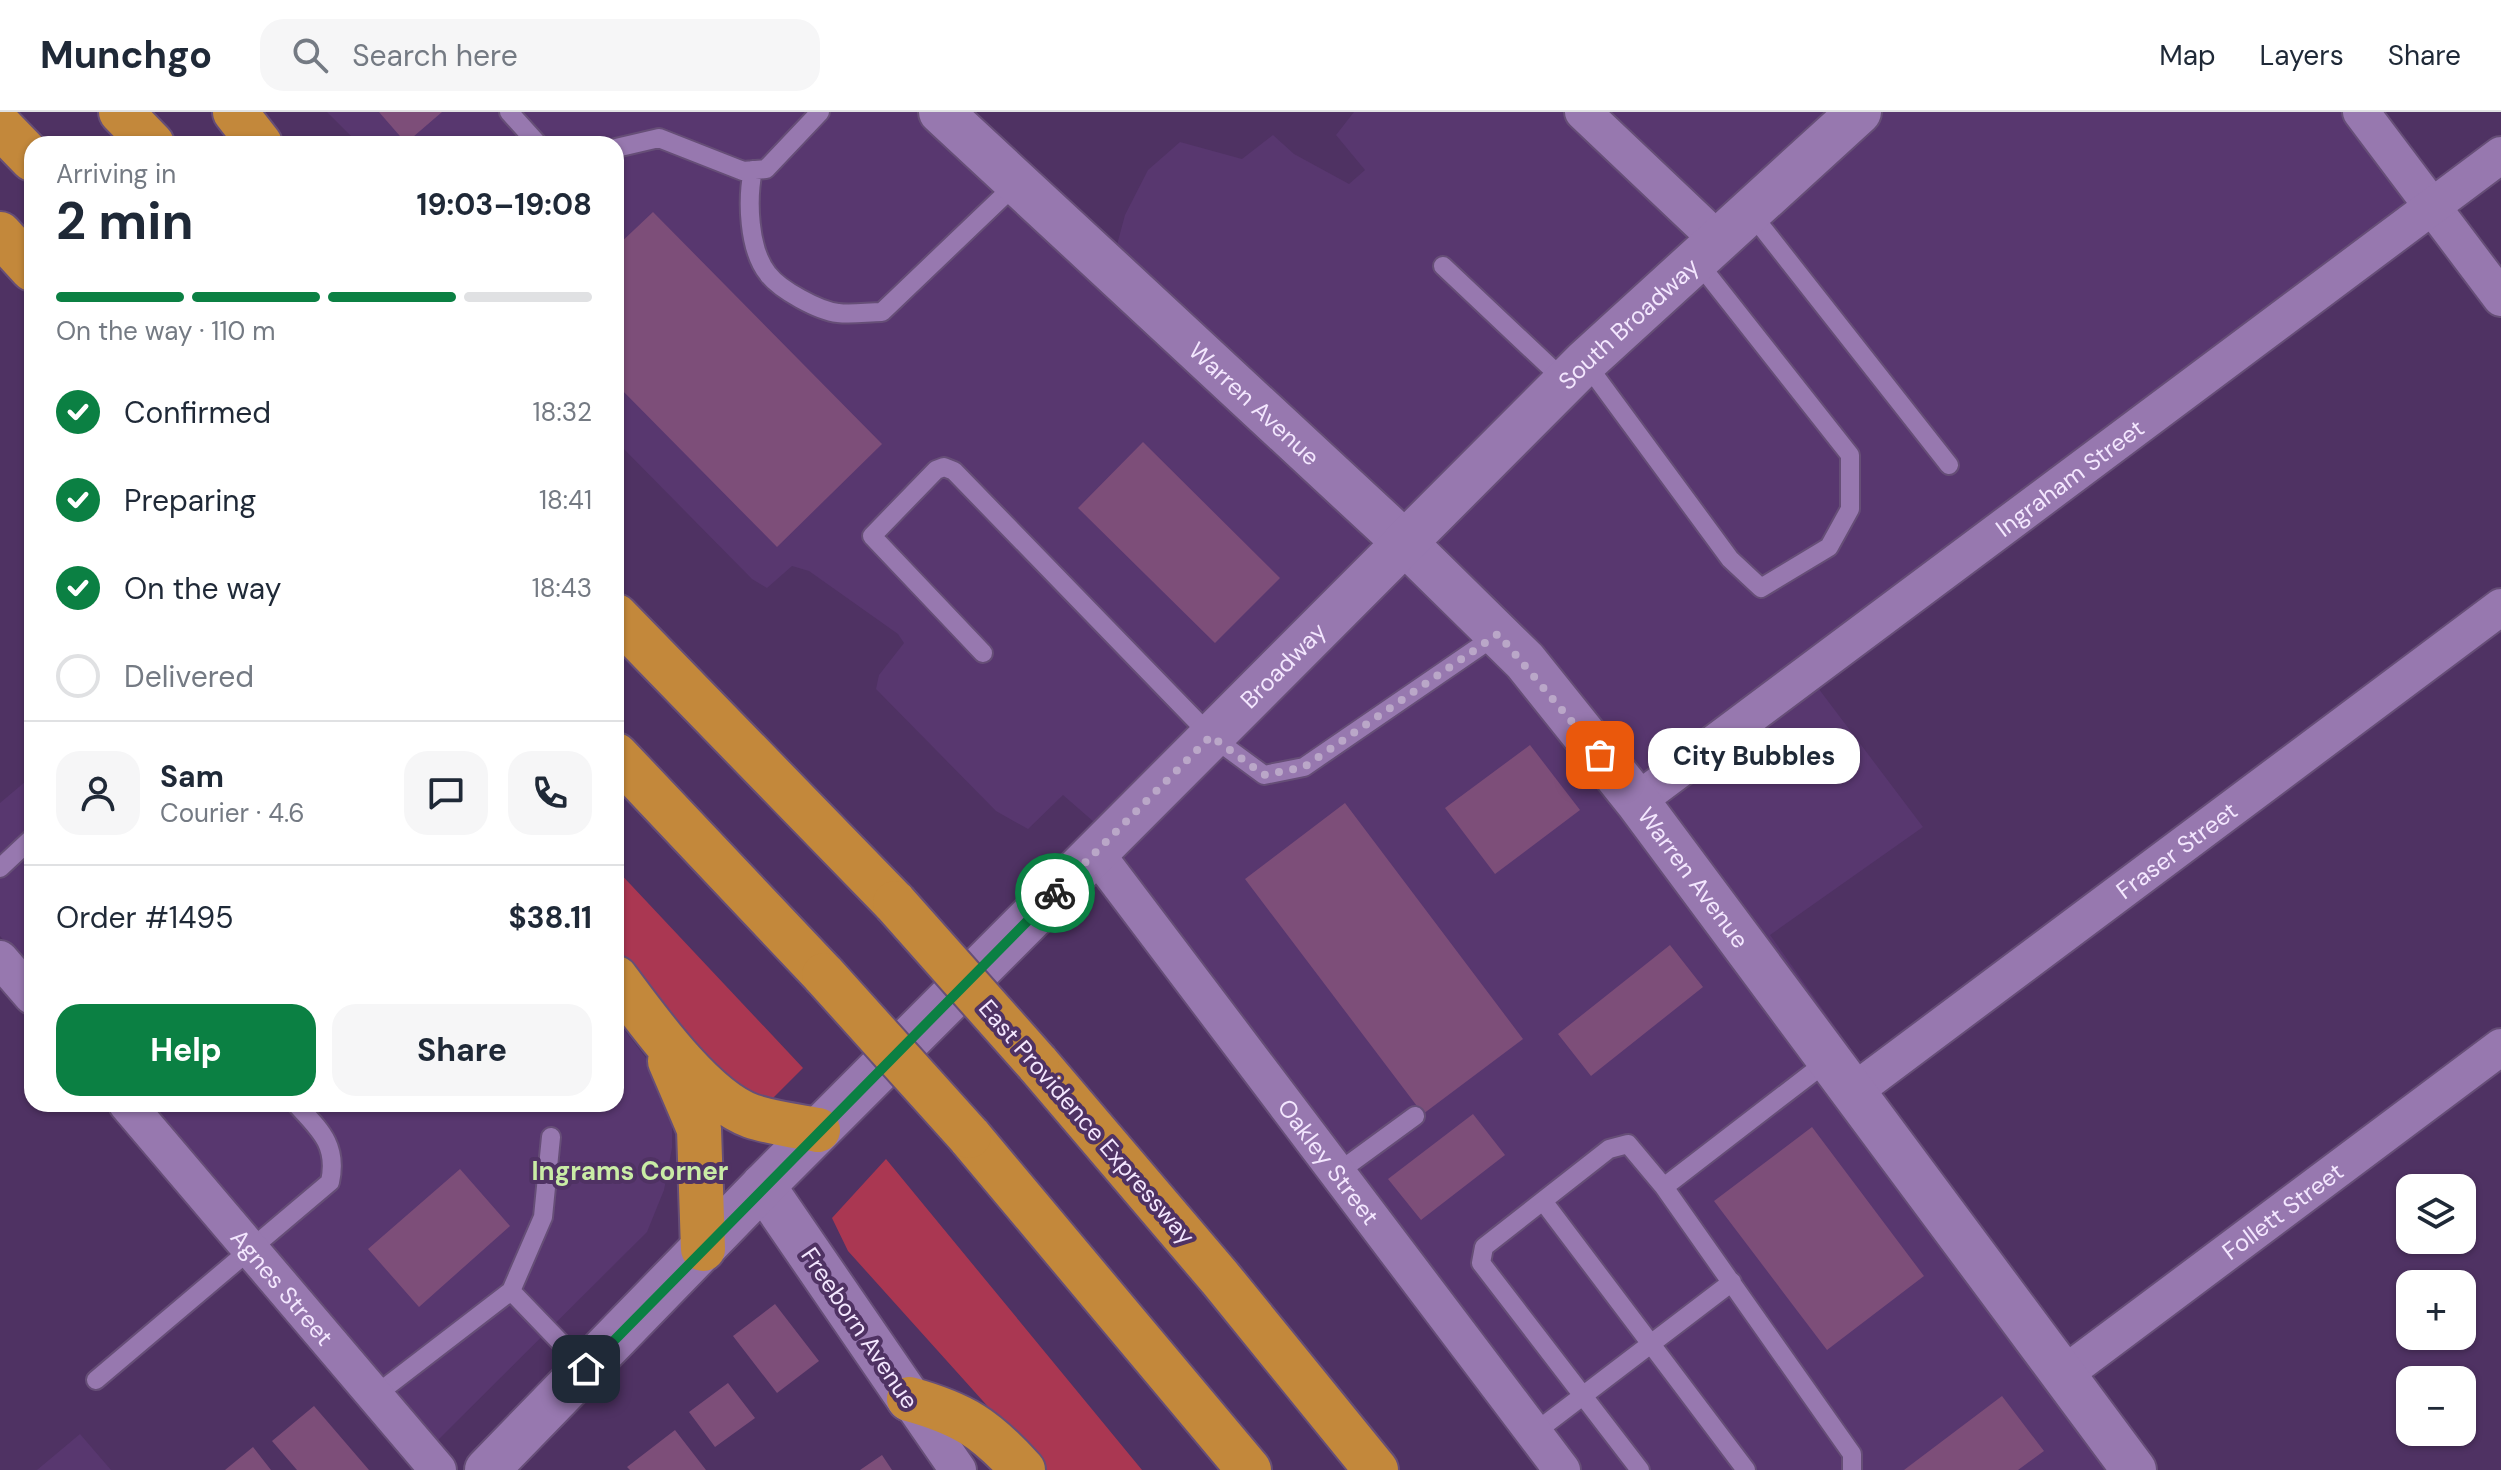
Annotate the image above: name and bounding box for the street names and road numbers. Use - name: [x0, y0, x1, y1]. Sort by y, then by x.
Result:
- street label: South Broadway: [1551, 250, 1705, 396]
- street label: Warren Avenue: [1183, 335, 1327, 472]
- street label: Ingraham Street: [1989, 412, 2150, 543]
- street label: Broadway: [1233, 615, 1332, 715]
- street label: Fraser Street: [2110, 794, 2243, 905]
- street label: Warren Avenue: [1631, 801, 1756, 954]
- street label: East Providence Expressway: [972, 993, 1202, 1251]
- street label: Oakley Street: [1271, 1092, 1387, 1231]
- street label: Follett Street: [2215, 1155, 2349, 1266]
- street label: Agnes Street: [224, 1222, 341, 1352]
- street label: Freeborn Avenue: [794, 1241, 926, 1415]

